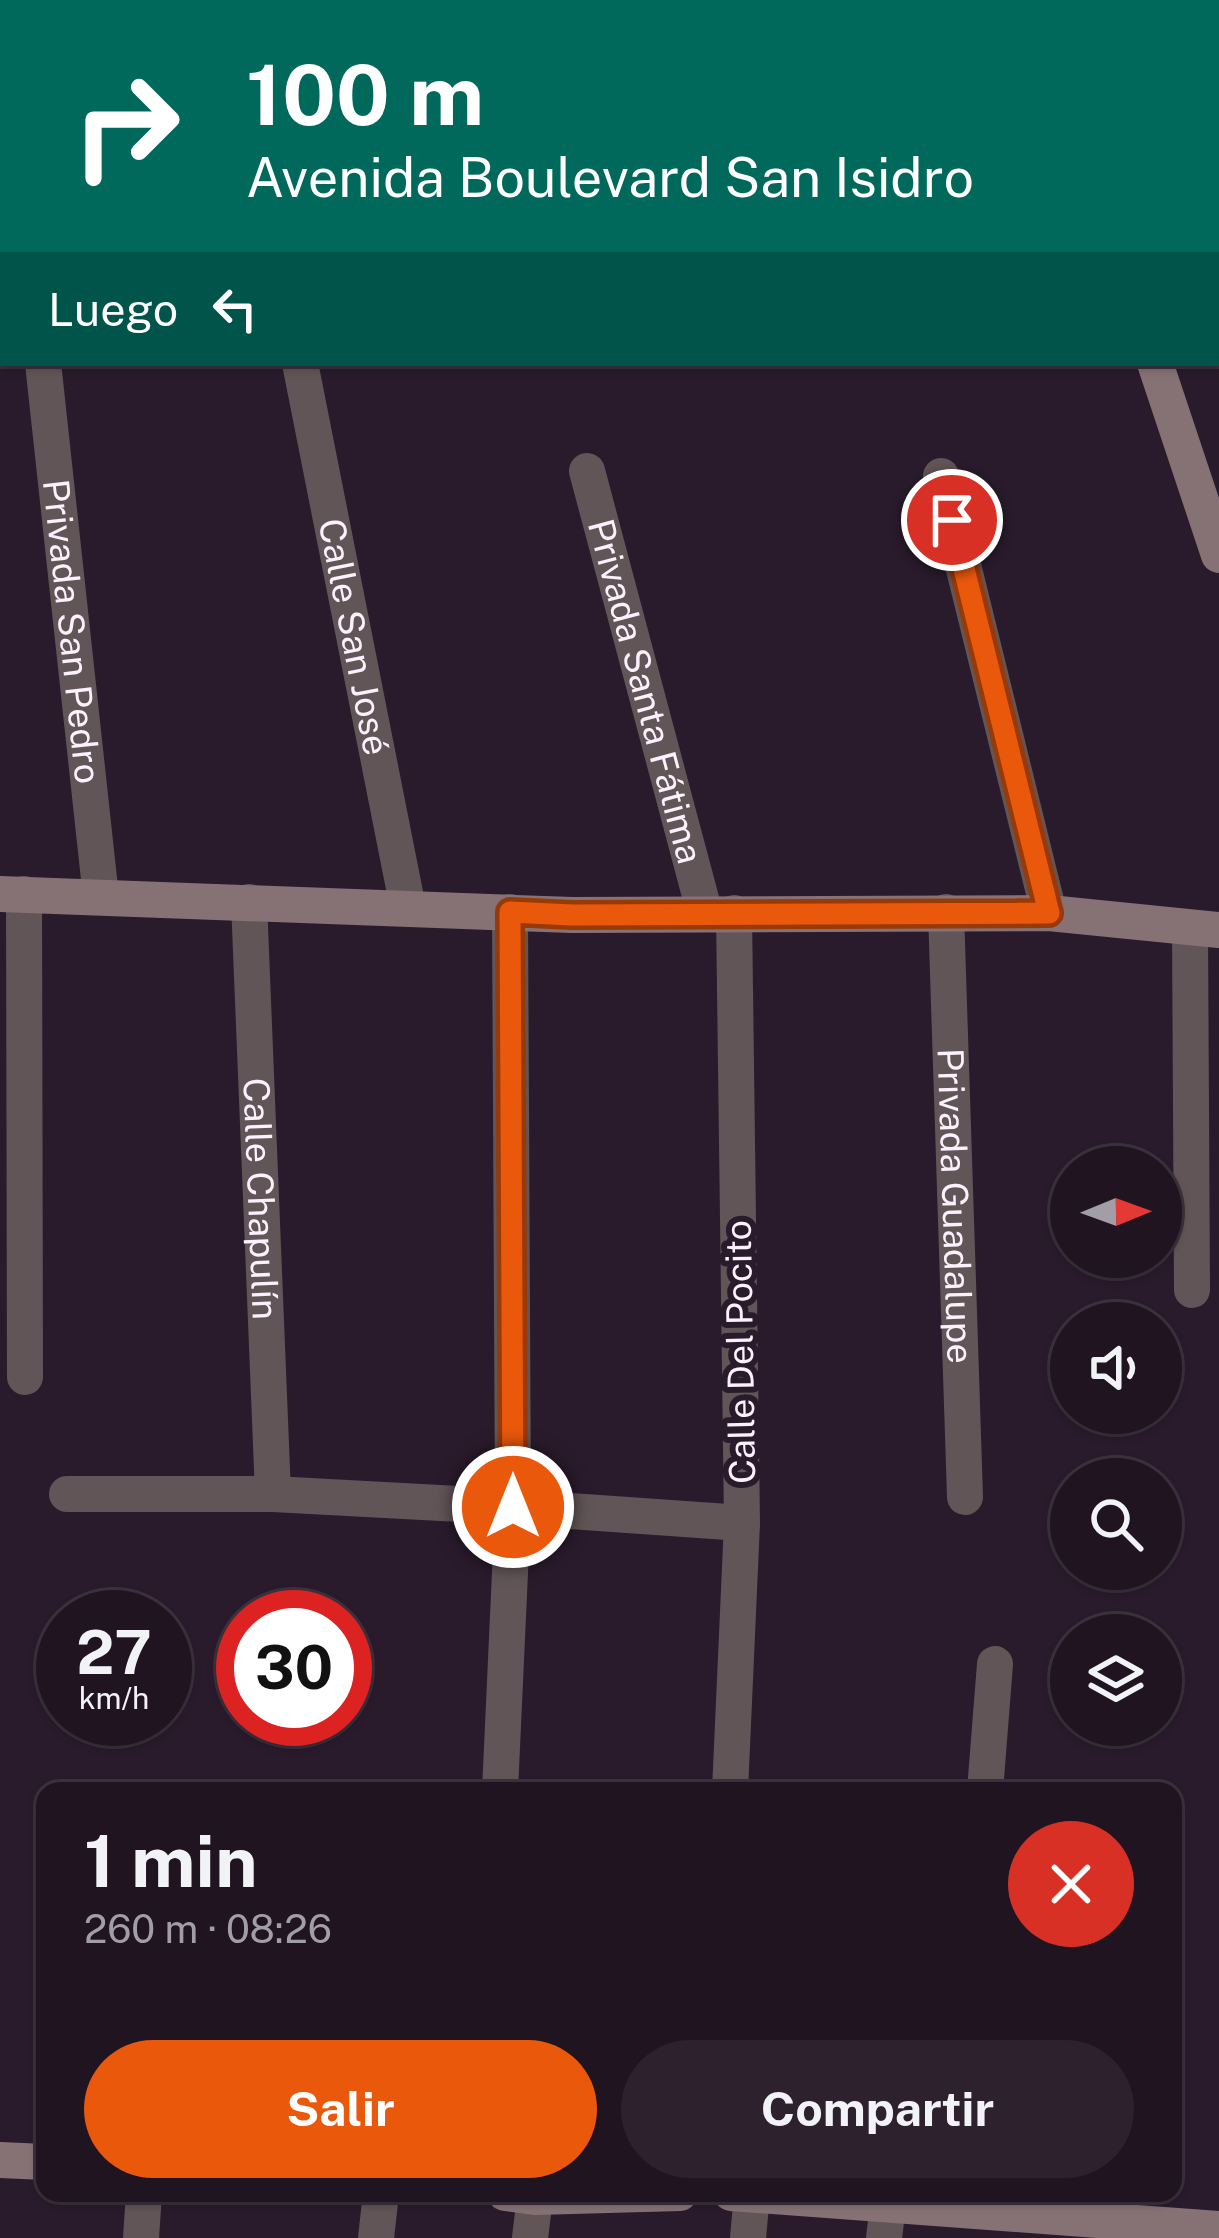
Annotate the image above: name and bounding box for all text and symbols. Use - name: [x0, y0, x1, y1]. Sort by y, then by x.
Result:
- text: 100 m: [246, 45, 484, 144]
- icon: right: [48, 48, 204, 204]
- text: Avenida Boulevard San Isidro: [246, 146, 974, 209]
- icon: left: [202, 276, 268, 342]
- text: Luego: [48, 283, 178, 336]
- pin: [901, 469, 1003, 571]
- street label: Privada San Pedro: [35, 477, 110, 786]
- icon: arrive: [919, 487, 985, 553]
- street label: Calle San José: [310, 515, 398, 759]
- street label: Privada Santa Fátima: [580, 515, 712, 868]
- street label: Privada Guadalupe: [929, 1047, 982, 1364]
- street label: Calle Chapulín: [235, 1077, 287, 1321]
- north arrow: [1050, 1146, 1182, 1278]
- map controls: [1050, 1146, 1182, 1746]
- street label: Calle Del Pocito: [717, 1220, 763, 1484]
- button: sound: [1050, 1302, 1182, 1434]
- position arrow: [450, 1444, 576, 1570]
- button: search: [1050, 1458, 1182, 1590]
- speed limit sign: 30: [216, 1590, 372, 1746]
- button: layers: [1050, 1614, 1182, 1746]
- text: 27: [76, 1617, 152, 1688]
- text: km/h: [79, 1680, 149, 1716]
- text: 1 min: [84, 1819, 258, 1903]
- button: close: [1008, 1821, 1134, 1947]
- text: 260 m · 08:26: [84, 1906, 332, 1952]
- button: Salir: [84, 2040, 597, 2178]
- button: Compartir: [621, 2040, 1134, 2178]

